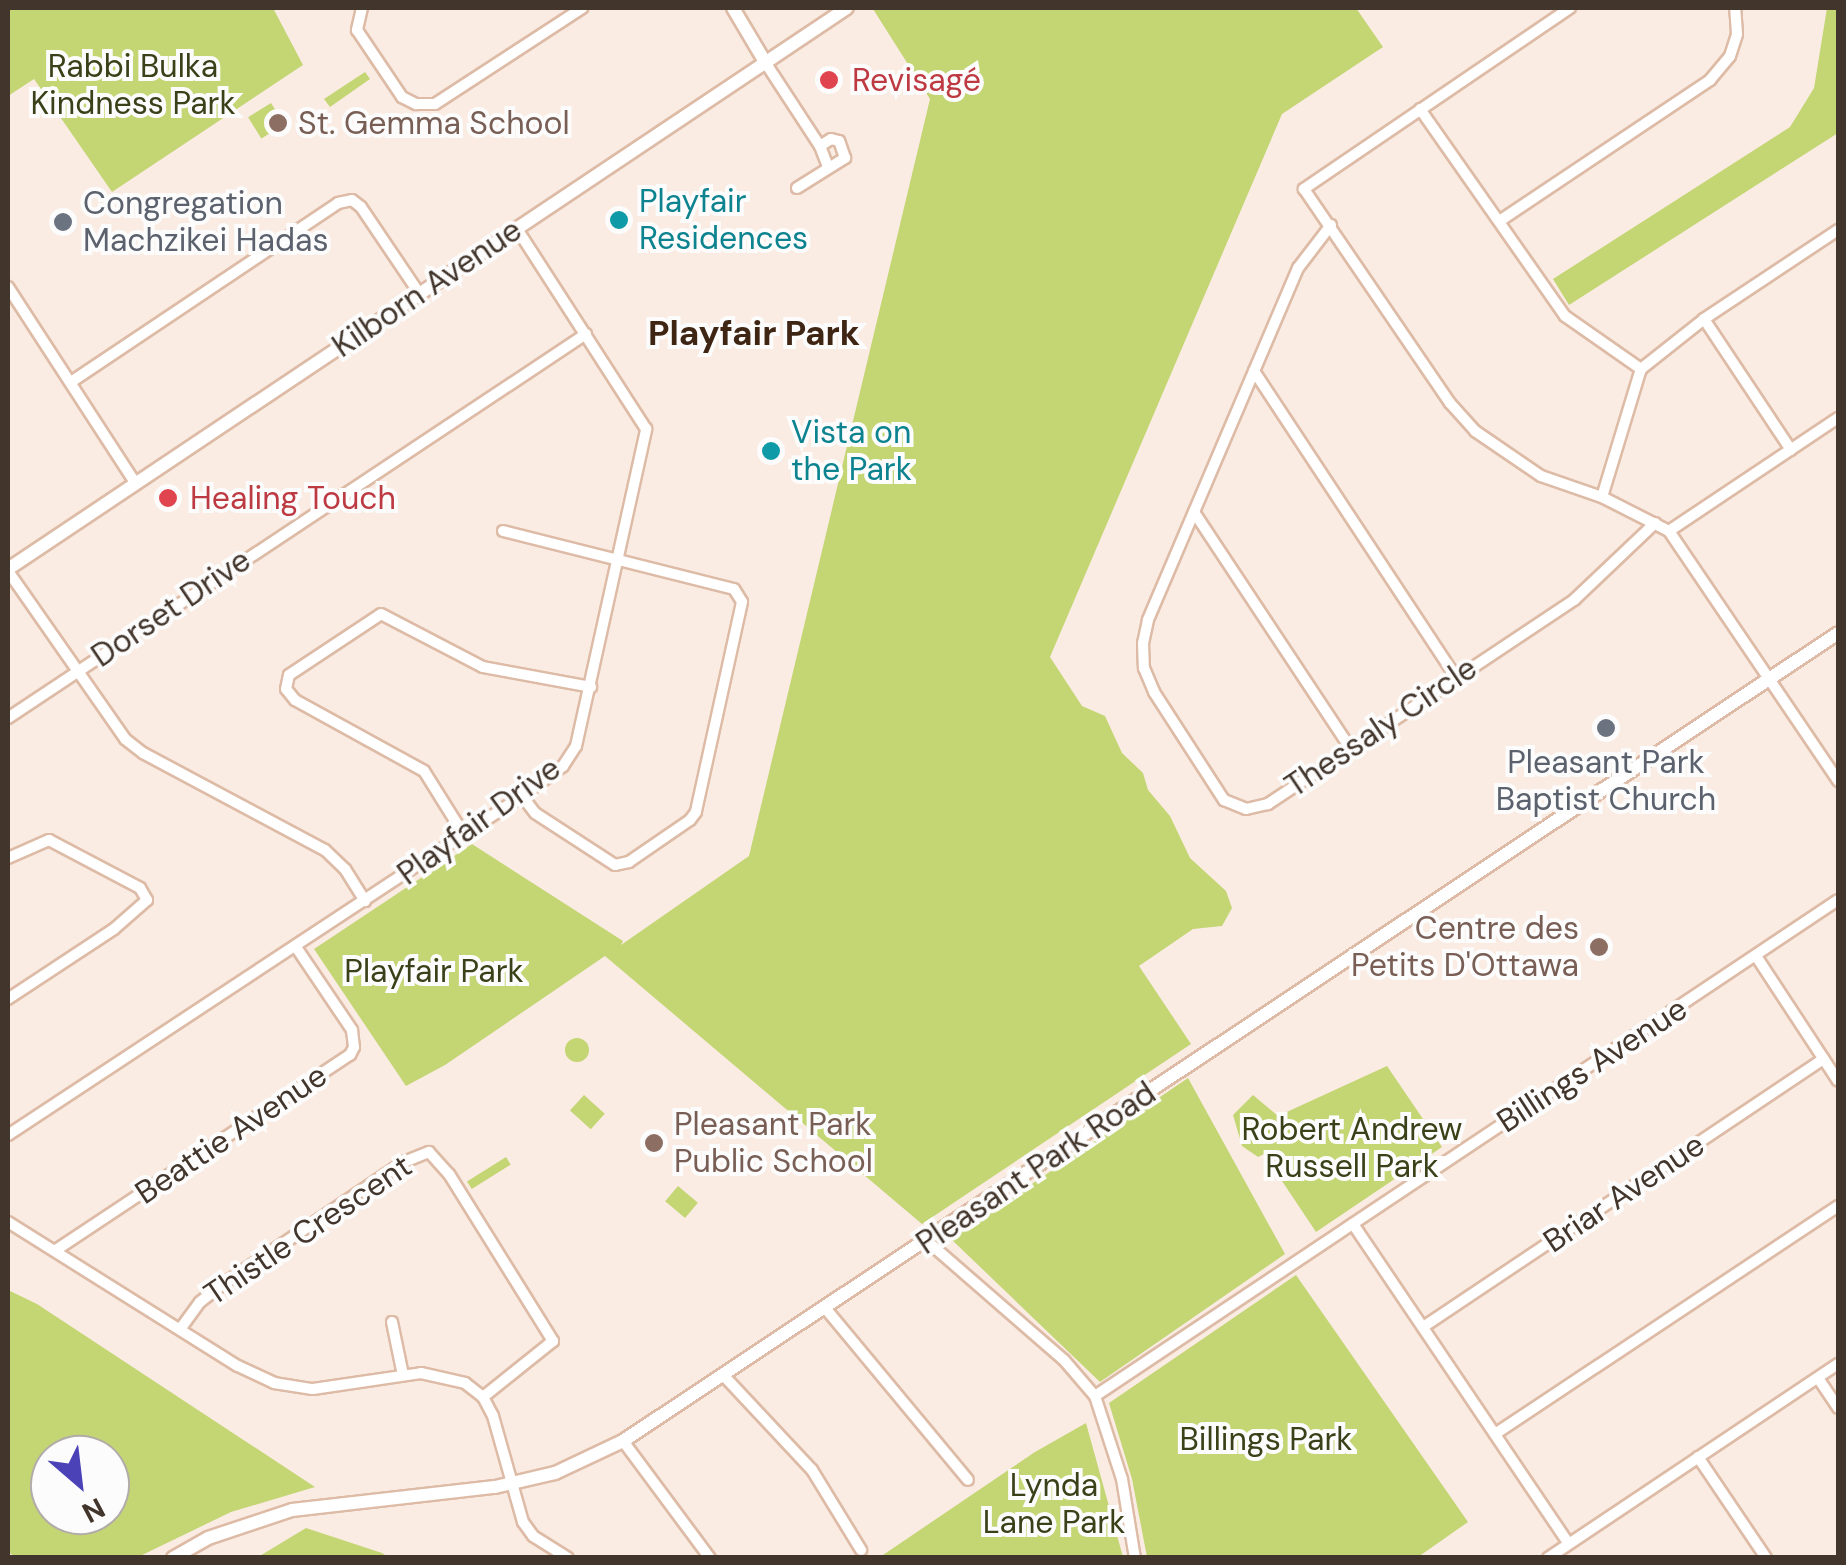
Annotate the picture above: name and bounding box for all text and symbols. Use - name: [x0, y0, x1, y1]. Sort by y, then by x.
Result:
- park label: Rabbi Bulka Kindness Park: [30, 48, 236, 123]
- place label: Revisagé: [852, 61, 981, 99]
- marker: Revisagé: [816, 67, 842, 93]
- place label: St. Gemma School: [298, 104, 570, 142]
- marker: St. Gemma School: [267, 112, 289, 134]
- place label: Playfair Residences: [639, 183, 808, 258]
- place label: Congregation Machzikei Hadas: [83, 185, 328, 260]
- marker: Playfair Residences: [608, 209, 630, 231]
- marker: Congregation Machzikei Hadas: [52, 211, 74, 233]
- street label: Kilborn Avenue: [325, 211, 529, 365]
- district label: Playfair Park: [648, 312, 860, 354]
- place label: Vista on the Park: [791, 414, 912, 489]
- marker: Vista on the Park: [760, 440, 782, 462]
- place label: Healing Touch: [190, 479, 396, 517]
- marker: Healing Touch: [155, 485, 181, 511]
- street label: Dorset Drive: [84, 541, 258, 675]
- street label: Thessaly Circle: [1278, 649, 1484, 805]
- marker: Pleasant Park Baptist Church: [1595, 717, 1617, 739]
- place label: Pleasant Park Baptist Church: [1496, 744, 1716, 819]
- street label: Playfair Drive: [390, 749, 568, 893]
- place label: Centre des Petits D'Ottawa: [1351, 910, 1579, 985]
- marker: Centre des Petits D'Ottawa: [1588, 936, 1610, 958]
- park label: Playfair Park: [344, 952, 524, 990]
- street label: Billings Avenue: [1490, 989, 1694, 1141]
- street label: Beattie Avenue: [128, 1056, 334, 1212]
- street label: Pleasant Park Road: [909, 1074, 1163, 1262]
- place label: Pleasant Park Public School: [674, 1106, 873, 1181]
- park label: Robert Andrew Russell Park: [1242, 1111, 1462, 1186]
- street label: Briar Avenue: [1536, 1125, 1712, 1261]
- marker: Pleasant Park Public School: [643, 1132, 665, 1154]
- street label: Thistle Crescent: [197, 1147, 419, 1313]
- park label: Billings Park: [1180, 1420, 1352, 1458]
- north arrow: [30, 1435, 130, 1535]
- park label: Lynda Lane Park: [983, 1467, 1125, 1542]
- text: N: [76, 1489, 111, 1531]

